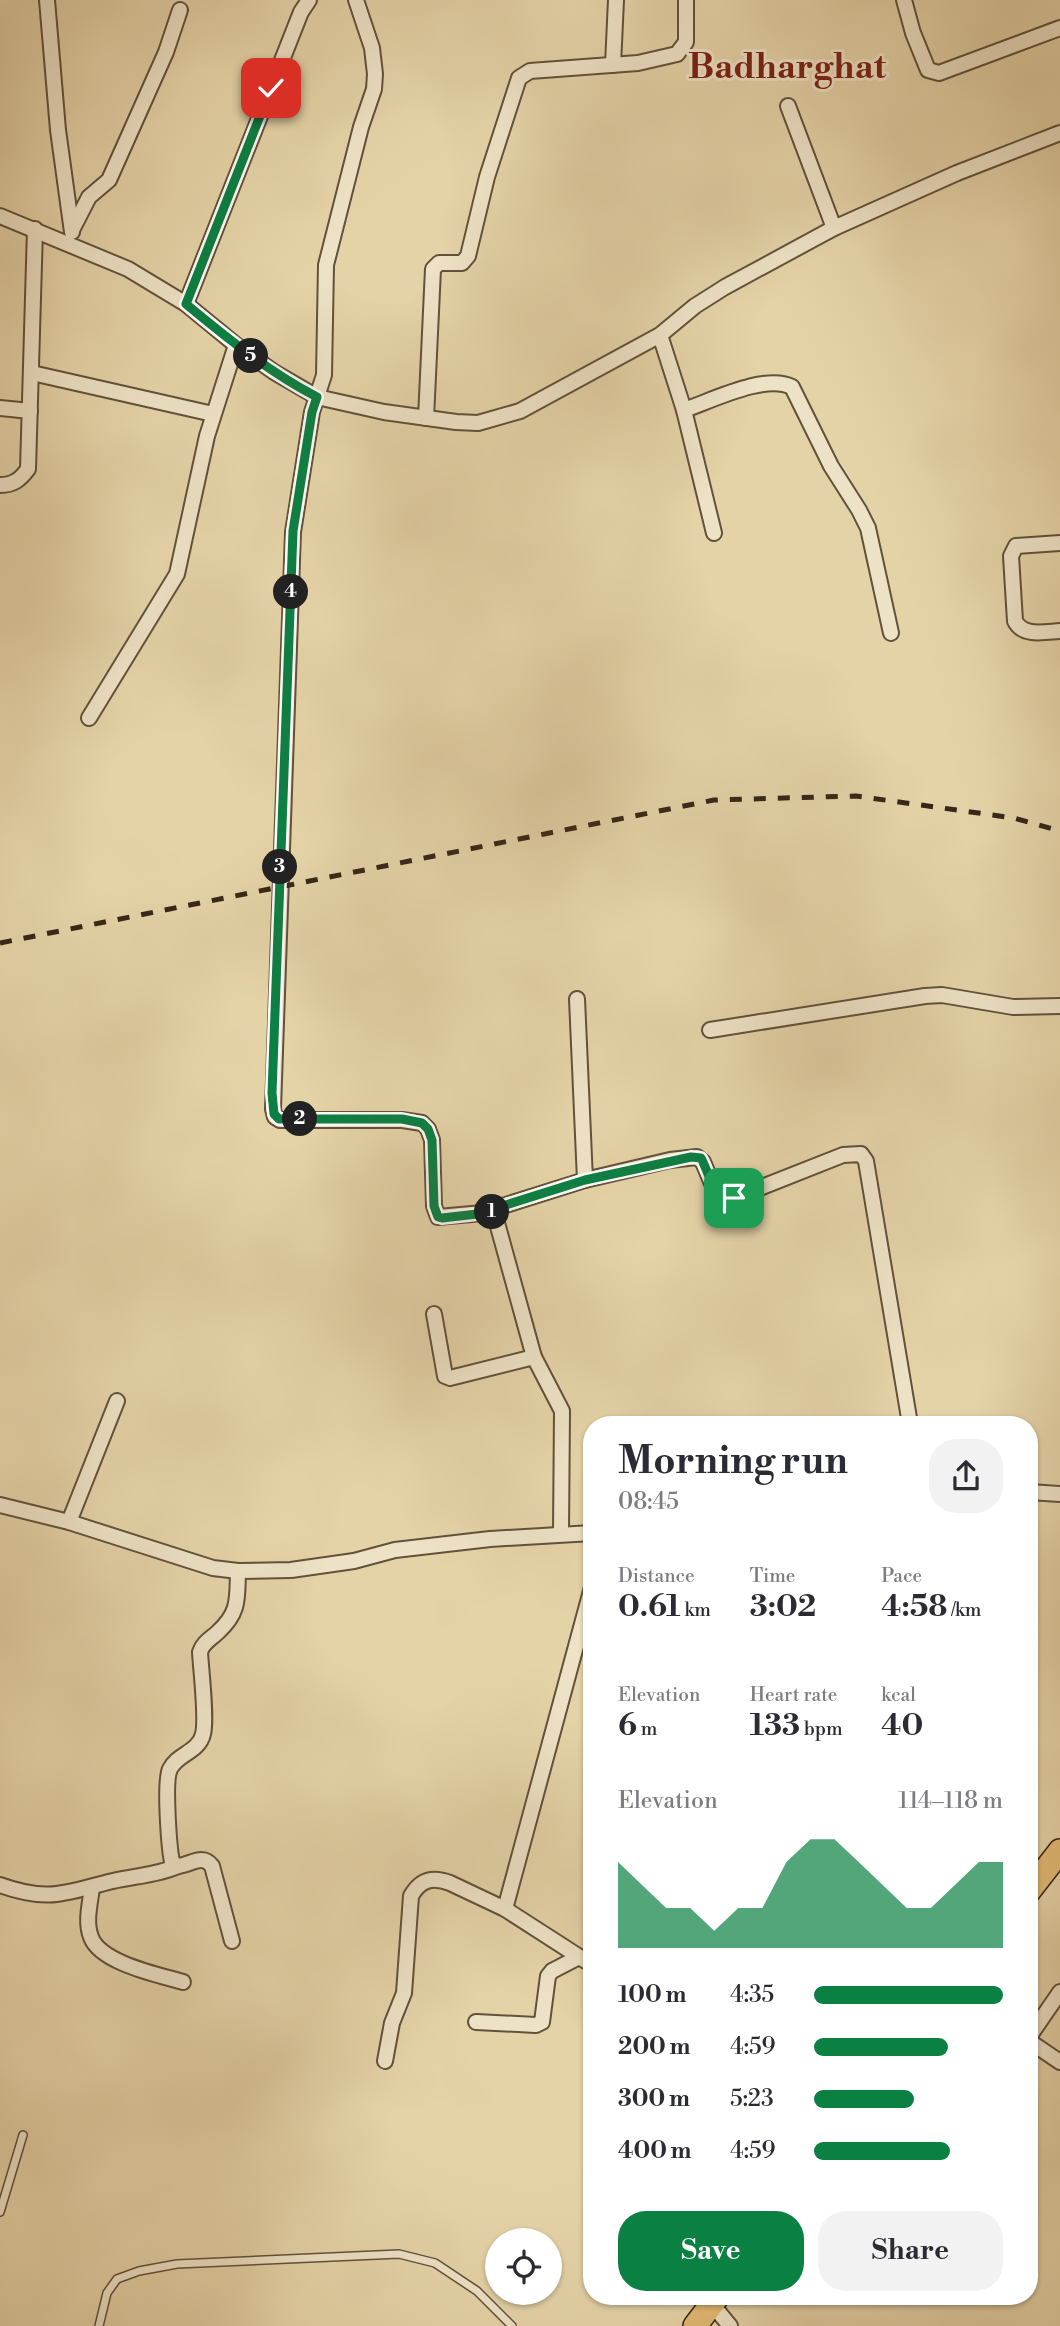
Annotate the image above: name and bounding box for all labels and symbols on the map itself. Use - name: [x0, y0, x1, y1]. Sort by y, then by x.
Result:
- district label: Badharghat: [688, 46, 887, 89]
- pin: [241, 58, 301, 118]
- pin: 5: [233, 338, 268, 374]
- pin: 4: [274, 574, 308, 610]
- pin: 3: [262, 850, 298, 884]
- pin: 2: [282, 1102, 318, 1136]
- pin: [704, 1168, 764, 1228]
- pin: 1: [475, 1194, 510, 1230]

